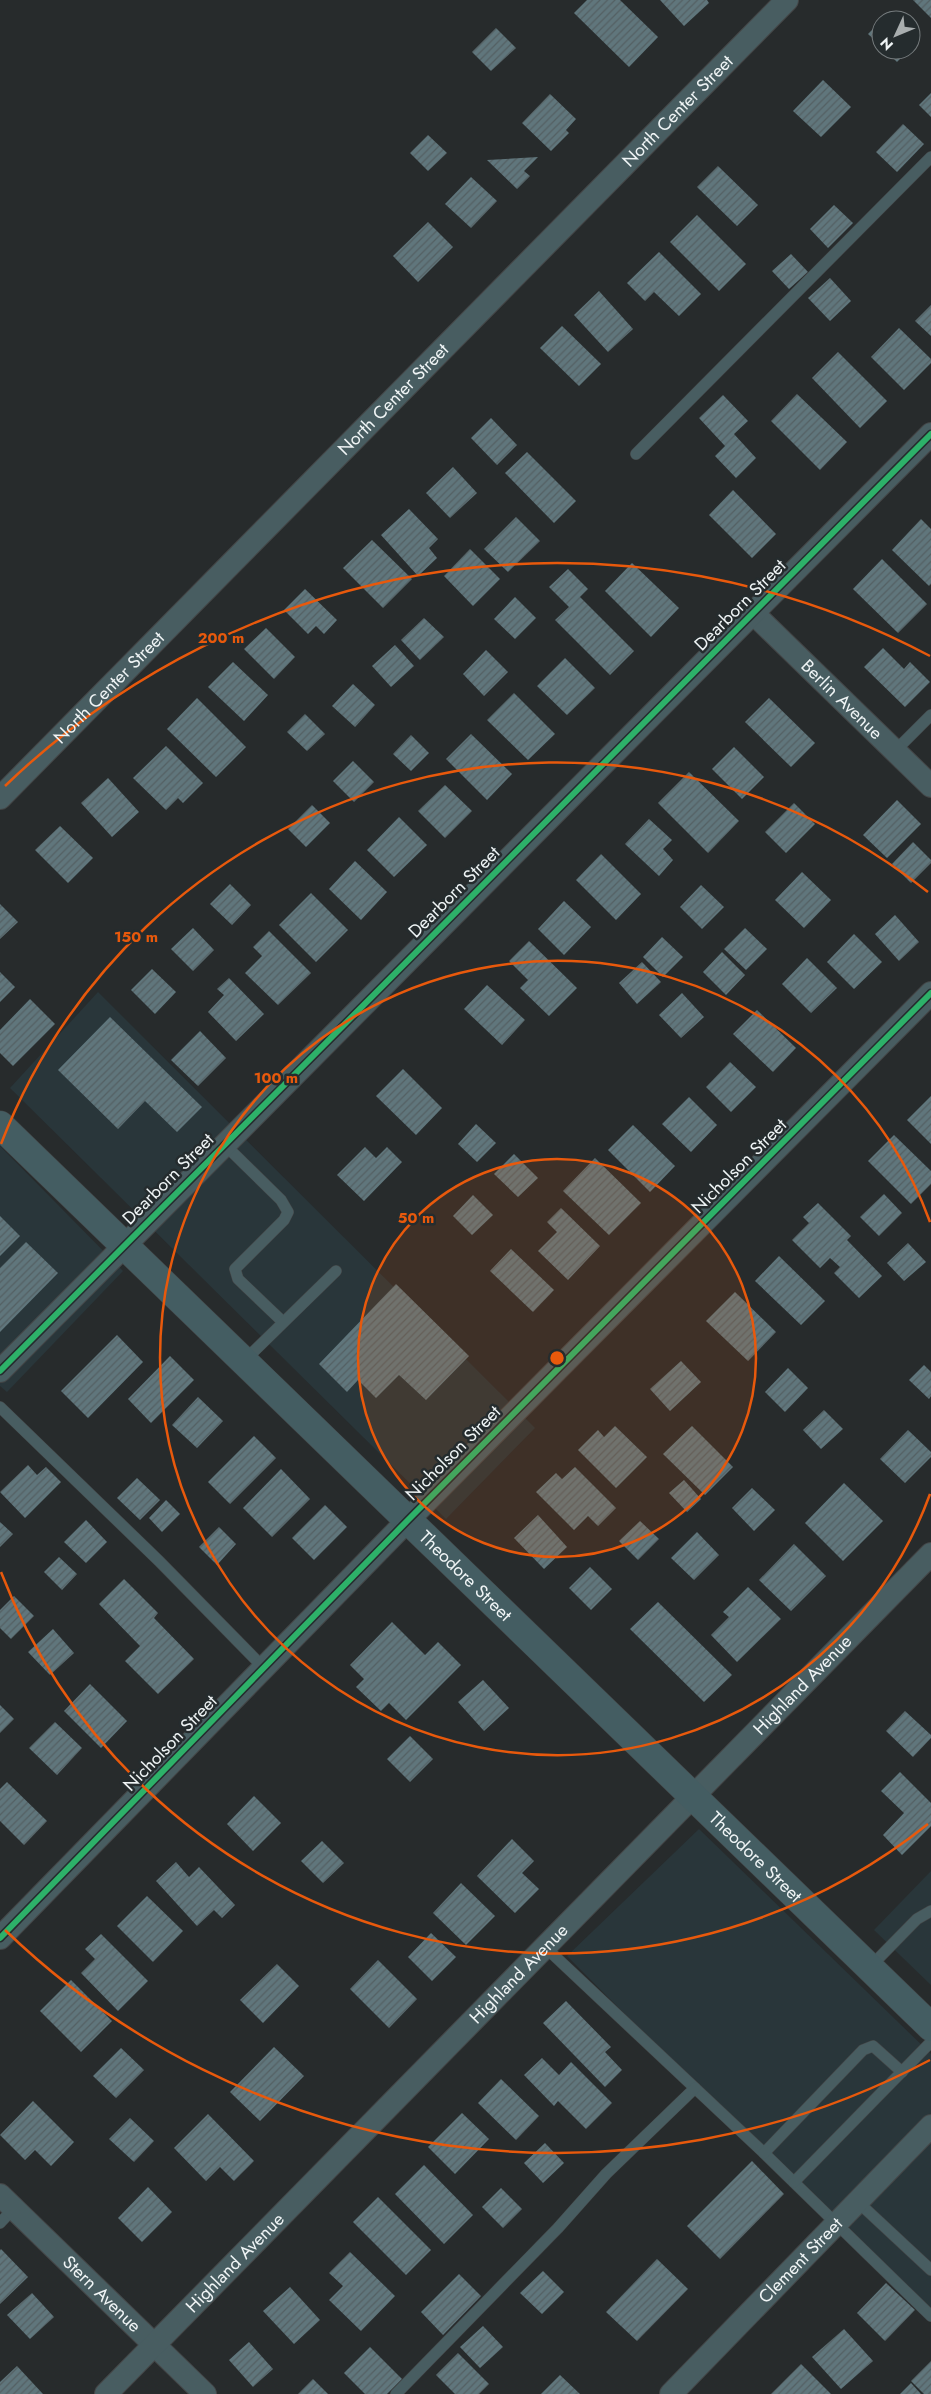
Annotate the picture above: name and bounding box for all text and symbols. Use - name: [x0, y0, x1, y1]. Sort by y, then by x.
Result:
- north arrow: [871, 10, 921, 60]
- text: N: [876, 33, 898, 55]
- street label: North Center Street: [616, 48, 739, 173]
- street label: North Center Street: [332, 337, 455, 461]
- street label: Dearborn Street: [688, 553, 792, 657]
- street label: North Center Street: [47, 625, 171, 750]
- text: 200 m: [198, 627, 244, 649]
- street label: Berlin Avenue: [795, 653, 889, 745]
- street label: Dearborn Street: [402, 840, 506, 944]
- text: 150 m: [114, 926, 158, 948]
- text: 100 m: [254, 1067, 298, 1089]
- street label: Nicholson Street: [685, 1112, 793, 1220]
- street label: Dearborn Street: [116, 1127, 220, 1231]
- text: 50 m: [398, 1207, 434, 1229]
- centre of rings: [548, 1349, 566, 1367]
- street label: Nicholson Street: [399, 1399, 507, 1507]
- street label: Theodore Street: [413, 1525, 518, 1628]
- street label: Highland Avenue: [747, 1629, 858, 1741]
- street label: Nicholson Street: [117, 1688, 223, 1797]
- street label: Theodore Street: [703, 1806, 808, 1909]
- street label: Highland Avenue: [463, 1918, 574, 2030]
- street label: Highland Avenue: [180, 2207, 290, 2319]
- street label: Clement Street: [752, 2211, 849, 2309]
- street label: Stern Avenue: [57, 2250, 147, 2338]

